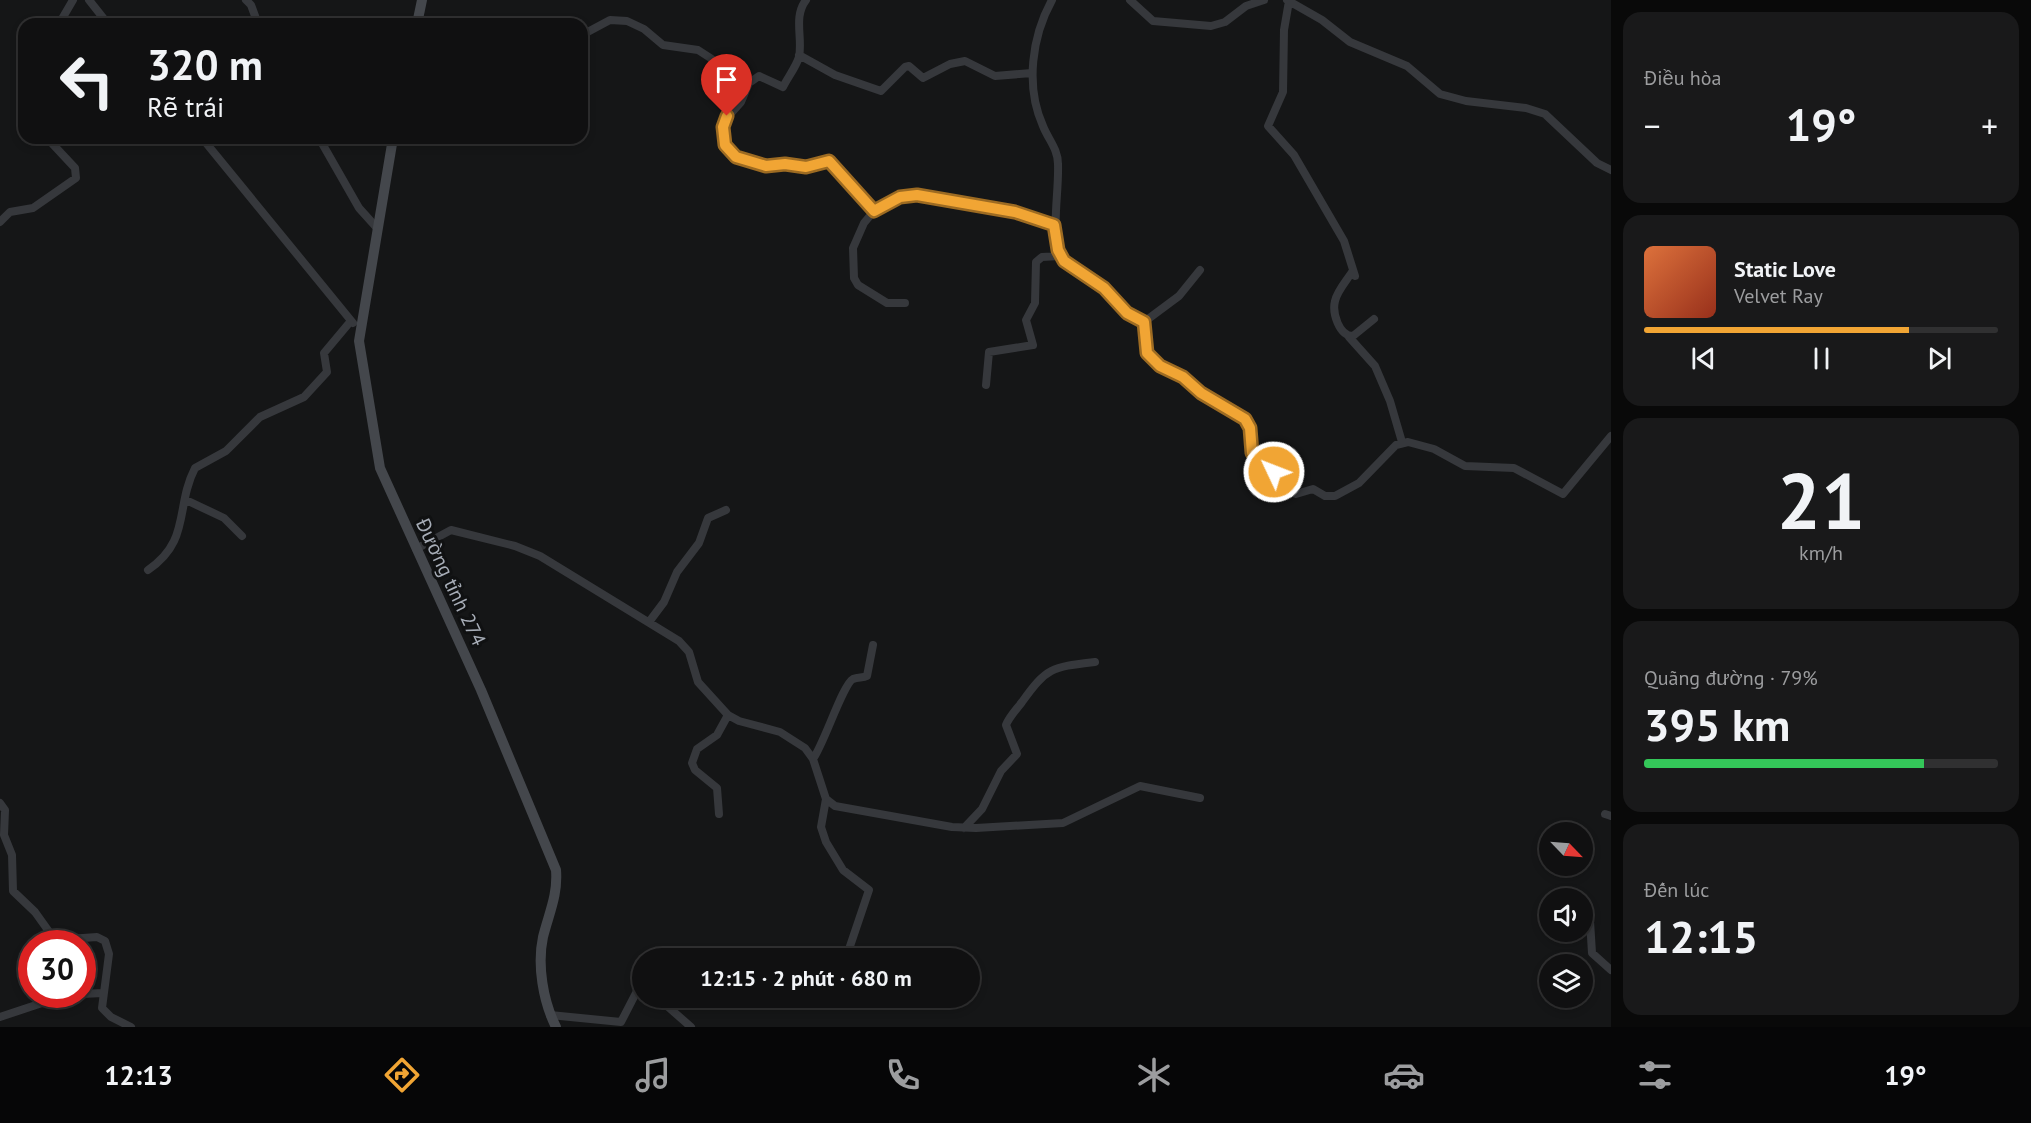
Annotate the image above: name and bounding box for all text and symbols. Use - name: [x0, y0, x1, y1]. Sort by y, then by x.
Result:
- text: 320 m: [147, 37, 263, 92]
- icon: left: [48, 42, 126, 120]
- pin: [701, 54, 752, 116]
- icon: arrive: [710, 63, 743, 96]
- text: Điều hòa: [1644, 65, 1721, 91]
- text: Rẽ trái: [147, 90, 224, 124]
- text: 19°: [1786, 95, 1856, 153]
- text: −: [1644, 104, 1661, 147]
- text: +: [1981, 104, 1998, 147]
- text: Static Love: [1734, 255, 1836, 283]
- text: Velvet Ray: [1734, 283, 1823, 309]
- icon: previous: [1687, 342, 1720, 375]
- icon: pause: [1805, 342, 1838, 375]
- icon: next: [1923, 342, 1956, 375]
- position arrow: [1242, 440, 1306, 504]
- text: 21: [1777, 450, 1865, 551]
- street label: Đường tỉnh 274: [410, 513, 492, 650]
- text: km/h: [1799, 540, 1843, 566]
- text: Quãng đường · 79%: [1644, 665, 1818, 691]
- text: 395 km: [1644, 695, 1790, 753]
- north arrow: [1539, 822, 1593, 876]
- map controls: [1539, 822, 1593, 1008]
- text: Đến lúc: [1644, 877, 1709, 903]
- button: sound: [1539, 888, 1593, 942]
- text: 12:15: [1644, 907, 1758, 965]
- speed limit sign: 30: [18, 930, 96, 1008]
- button: layers: [1539, 954, 1593, 1008]
- text: 12:15 · 2 phút · 680 m: [700, 964, 912, 992]
- icon: directions: [381, 1054, 423, 1096]
- icon: music: [632, 1054, 674, 1096]
- icon: phone: [882, 1054, 924, 1096]
- icon: climate: [1133, 1054, 1175, 1096]
- icon: car: [1383, 1054, 1425, 1096]
- icon: filters: [1634, 1054, 1676, 1096]
- text: 12:13: [104, 1058, 173, 1092]
- text: 19°: [1884, 1058, 1927, 1092]

